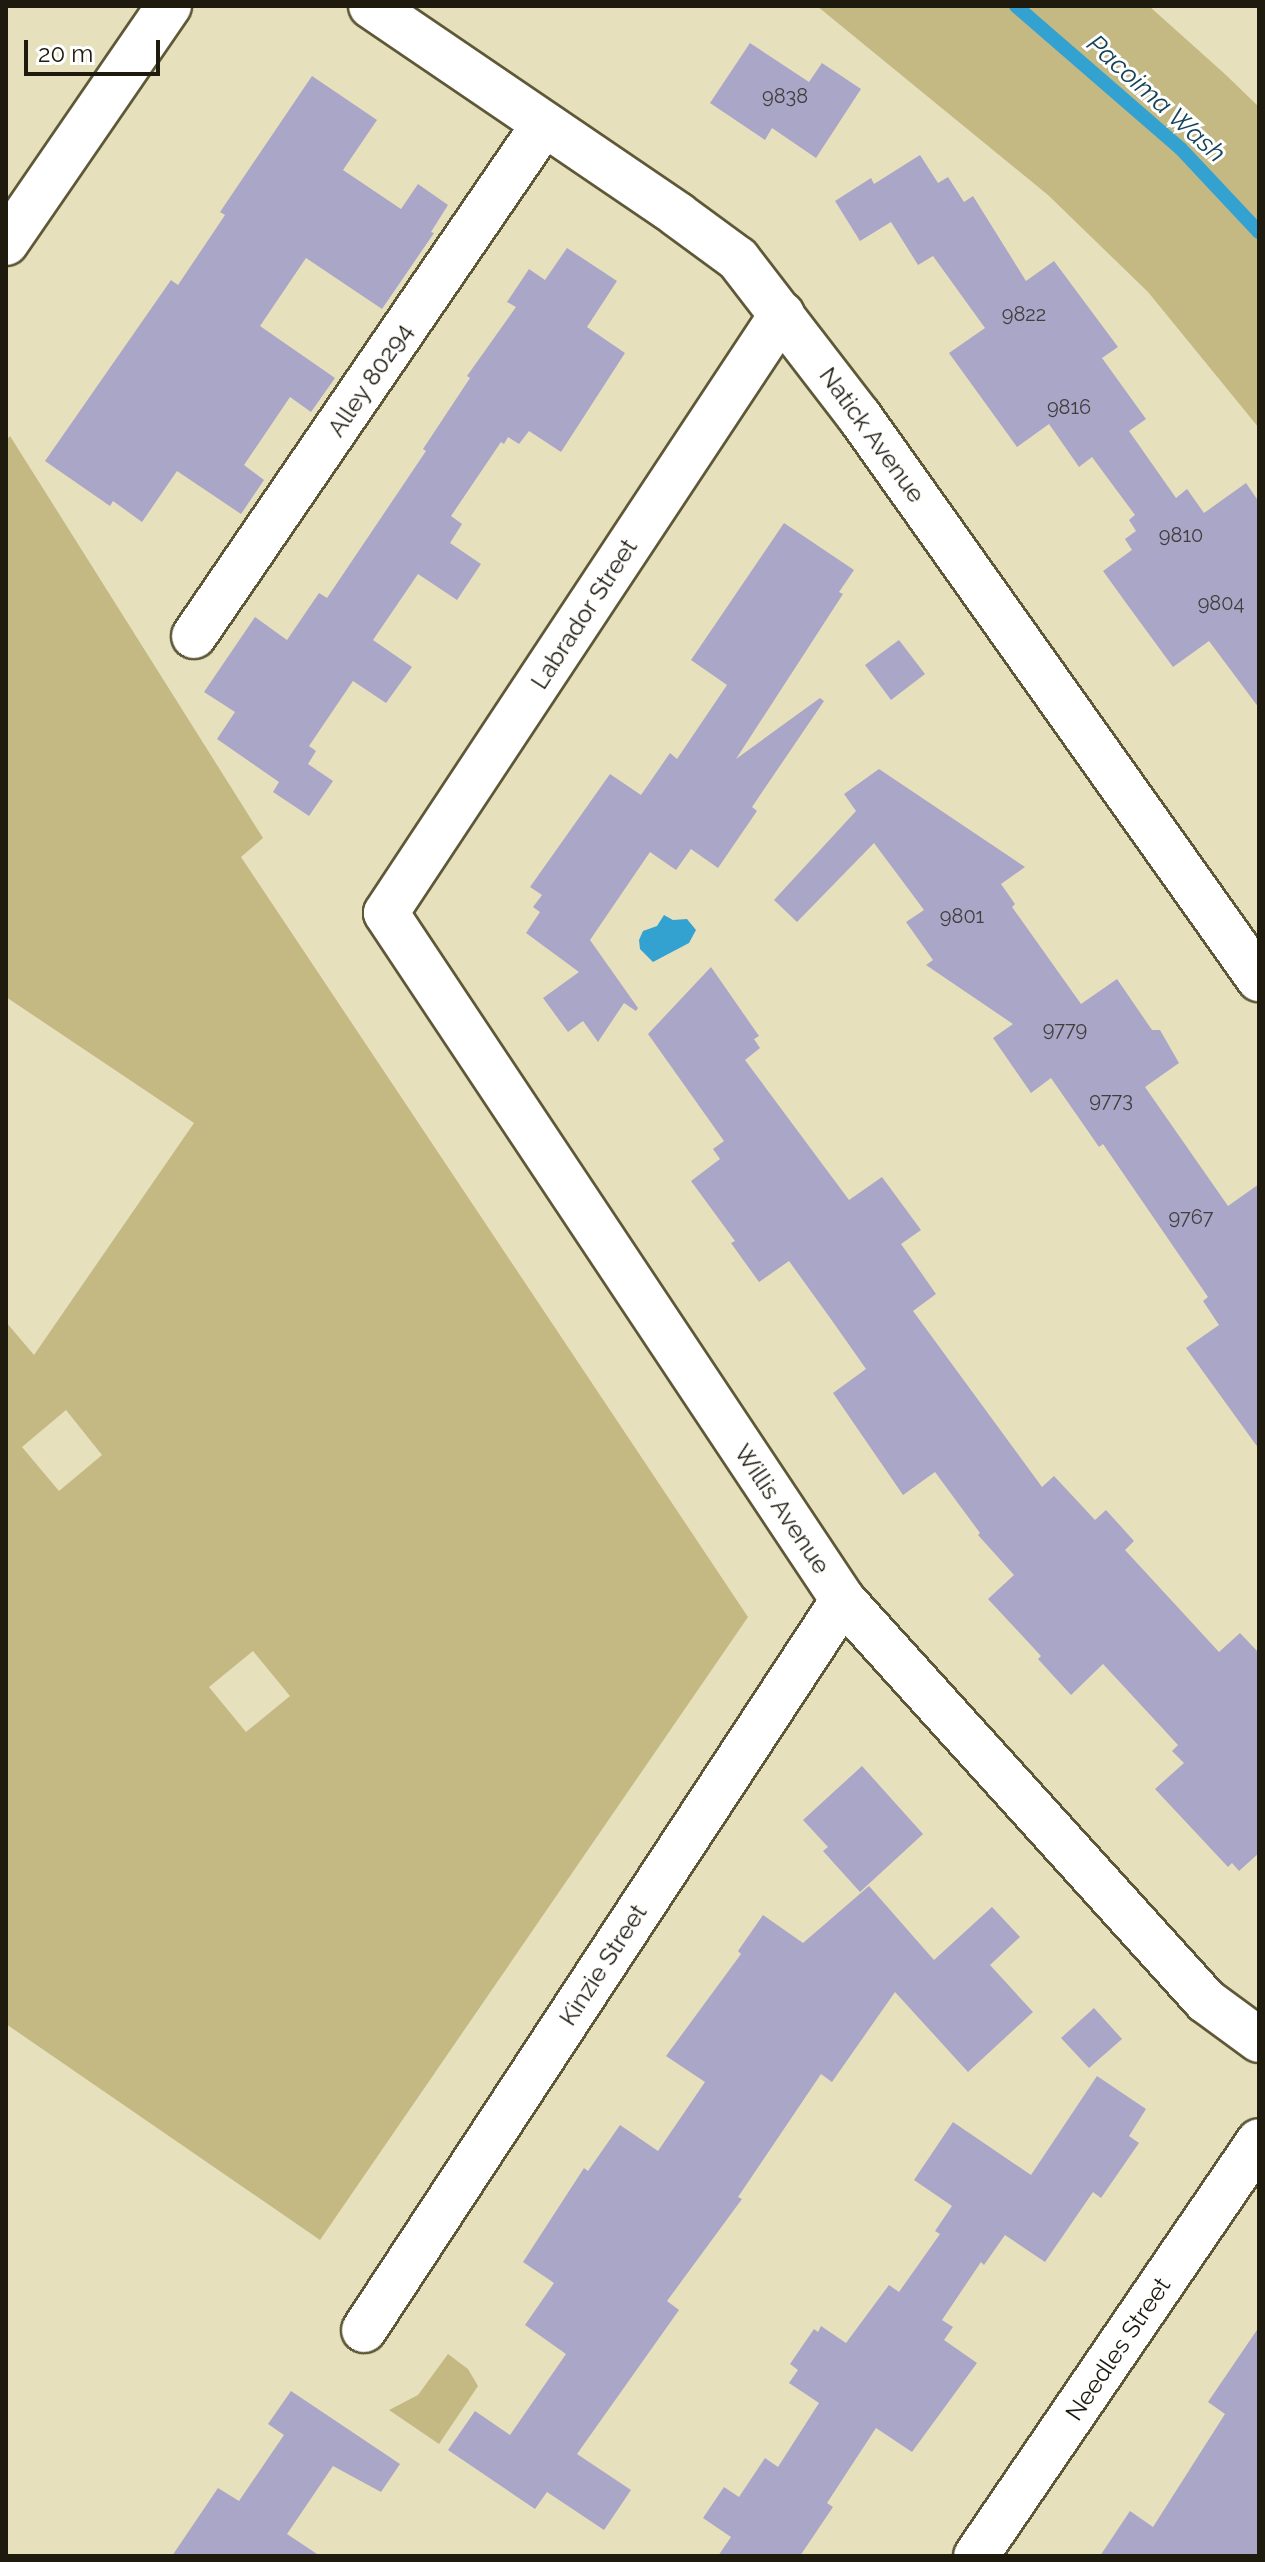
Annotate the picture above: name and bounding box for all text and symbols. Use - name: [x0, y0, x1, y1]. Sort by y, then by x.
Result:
- scale bar: [28, 24, 164, 74]
- water label: Pacoima Wash: [1080, 28, 1232, 170]
- text: 20 m: [38, 39, 93, 68]
- house number: 9838: [762, 84, 808, 108]
- house number: 9822: [1002, 302, 1046, 326]
- street label: Alley 80294: [322, 318, 418, 442]
- street label: Natick Avenue: [813, 361, 931, 509]
- house number: 9816: [1047, 395, 1091, 419]
- house number: 9810: [1159, 523, 1203, 547]
- street label: Labrador Street: [525, 533, 643, 695]
- house number: 9804: [1198, 591, 1244, 615]
- house number: 9801: [940, 904, 984, 928]
- house number: 9779: [1043, 1017, 1087, 1041]
- house number: 9773: [1089, 1088, 1133, 1112]
- house number: 9767: [1168, 1205, 1214, 1229]
- street label: Willis Avenue: [728, 1439, 836, 1579]
- street label: Kinzie Street: [553, 1899, 653, 2031]
- street label: Needles Street: [1060, 2272, 1176, 2426]

